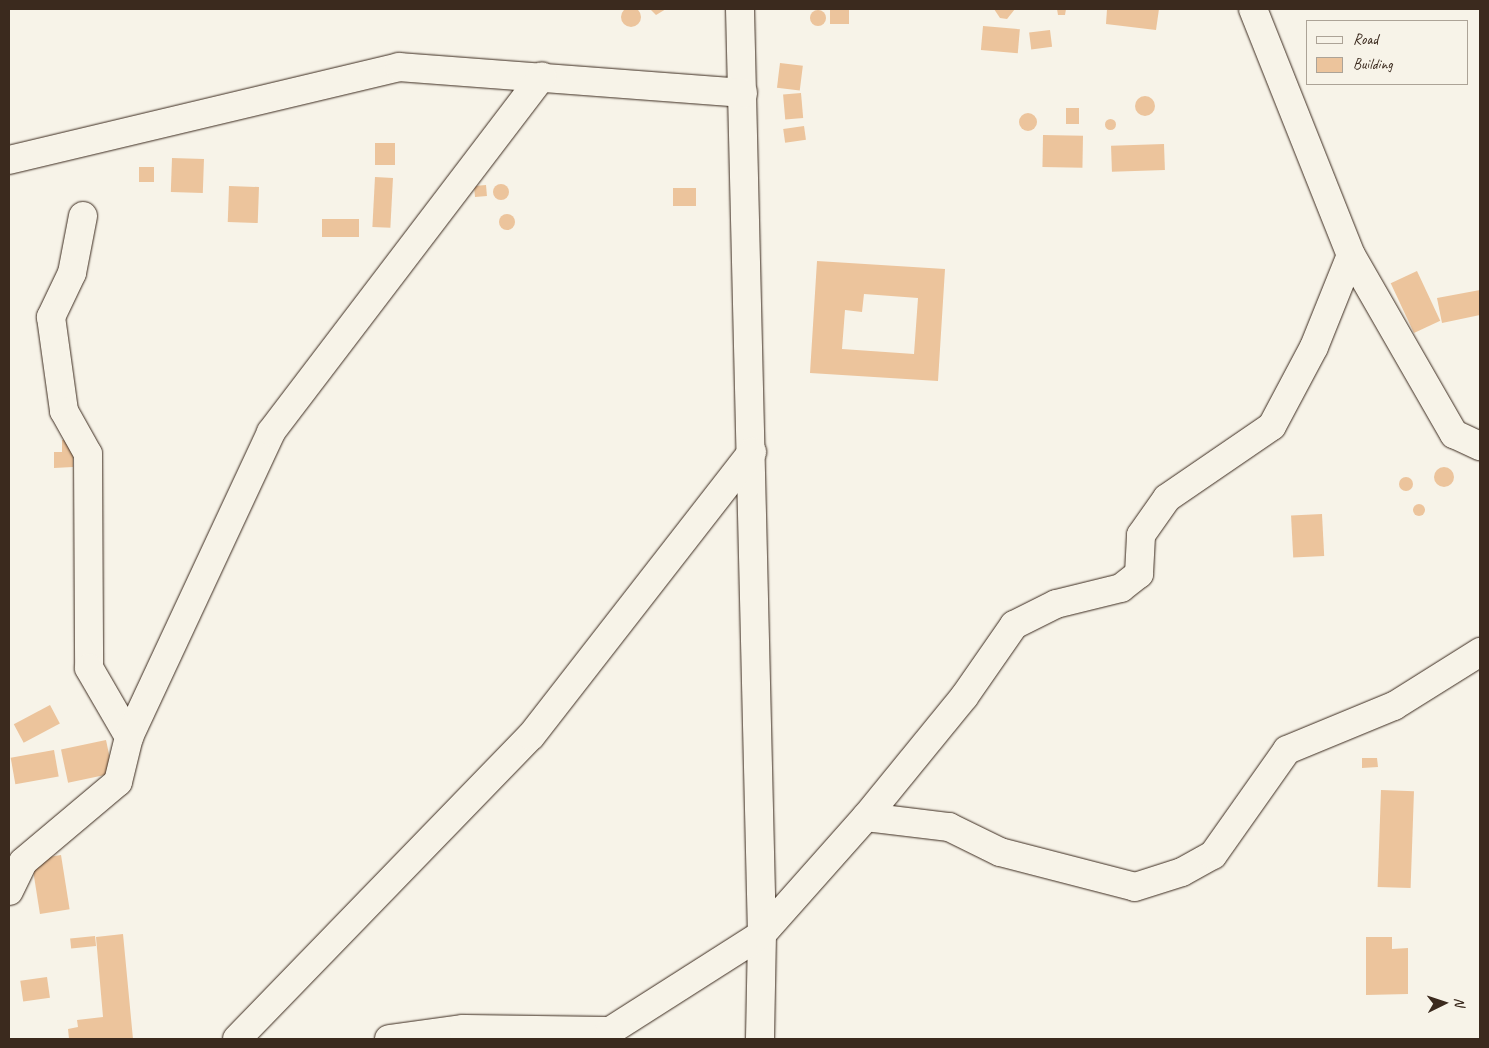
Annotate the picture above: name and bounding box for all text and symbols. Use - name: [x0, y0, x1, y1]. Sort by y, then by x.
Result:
- legend: [1306, 20, 1469, 85]
- text: Road: [1353, 30, 1378, 49]
- text: Building: [1353, 55, 1392, 74]
- north arrow: [1419, 978, 1469, 1028]
- text: N: [1451, 997, 1468, 1007]

